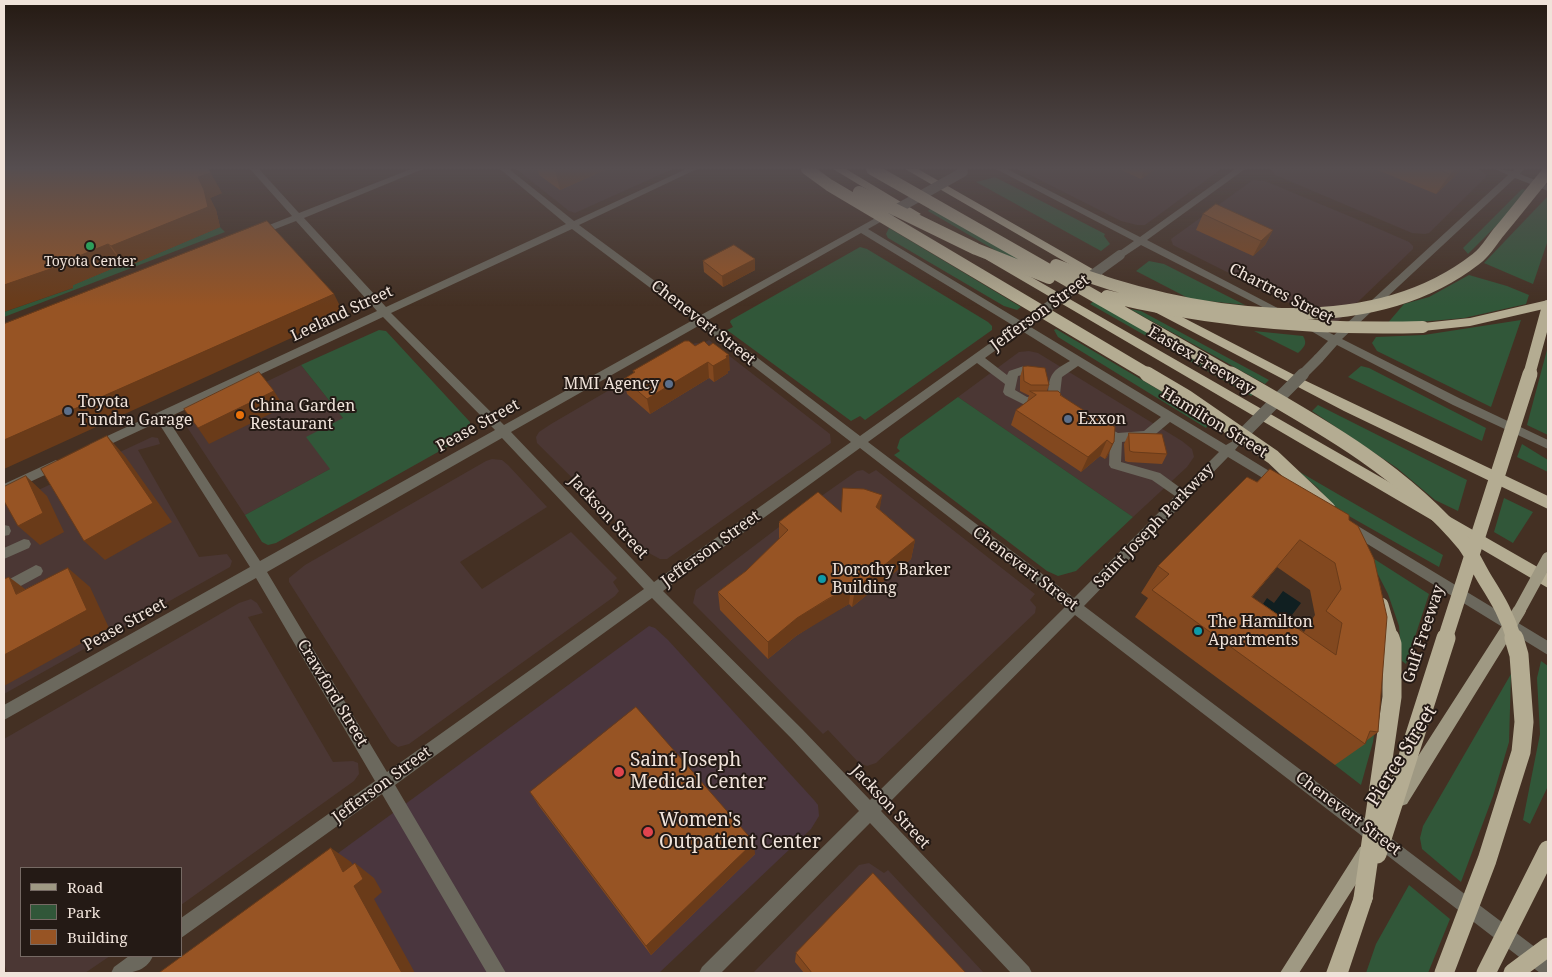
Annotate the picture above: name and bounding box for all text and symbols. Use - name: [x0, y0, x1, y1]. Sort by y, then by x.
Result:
- marker: Toyota Center: [84, 240, 96, 252]
- place label: Toyota Center: [44, 254, 136, 270]
- street label: Chartres Street: [1226, 260, 1336, 328]
- street label: Jefferson Street: [987, 271, 1093, 355]
- street label: Chenevert Street: [647, 276, 759, 370]
- street label: Leeland Street: [288, 282, 396, 346]
- street label: Eastex Freeway: [1144, 323, 1258, 399]
- place label: MMI Agency: [564, 374, 659, 394]
- marker: MMI Agency: [663, 378, 675, 390]
- street label: Hamilton Street: [1157, 384, 1271, 462]
- place label: Toyota Tundra Garage: [78, 392, 192, 430]
- street label: Pease Street: [433, 395, 523, 457]
- place label: China Garden Restaurant: [250, 396, 355, 434]
- marker: Toyota Tundra Garage: [62, 405, 74, 417]
- marker: China Garden Restaurant: [234, 409, 246, 421]
- place label: Exxon: [1078, 409, 1126, 429]
- marker: Exxon: [1062, 413, 1074, 425]
- street label: Saint Joseph Parkway: [1090, 460, 1218, 592]
- street label: Jackson Street: [564, 471, 652, 563]
- street label: Jefferson Street: [658, 507, 764, 591]
- street label: Chenevert Street: [968, 523, 1082, 615]
- place label: Dorothy Barker Building: [832, 560, 950, 598]
- marker: Dorothy Barker Building: [816, 573, 828, 585]
- street label: Gulf Freeway: [1399, 582, 1449, 686]
- street label: Pease Street: [80, 594, 170, 656]
- place label: The Hamilton Apartments: [1208, 612, 1313, 650]
- marker: The Hamilton Apartments: [1192, 625, 1204, 637]
- street label: Crawford Street: [293, 636, 371, 750]
- street label: Pierce Street: [1362, 702, 1442, 810]
- street label: Jefferson Street: [329, 743, 435, 827]
- place label: Saint Joseph Medical Center: [630, 750, 766, 794]
- street label: Jackson Street: [846, 761, 934, 853]
- marker: Saint Joseph Medical Center: [612, 765, 626, 779]
- street label: Chenevert Street: [1291, 768, 1405, 860]
- place label: Women's Outpatient Center: [659, 810, 821, 854]
- marker: Women's Outpatient Center: [641, 825, 655, 839]
- legend: [20, 867, 182, 957]
- text: Road: [67, 877, 103, 897]
- text: Park: [67, 902, 100, 922]
- text: Building: [67, 927, 128, 947]

